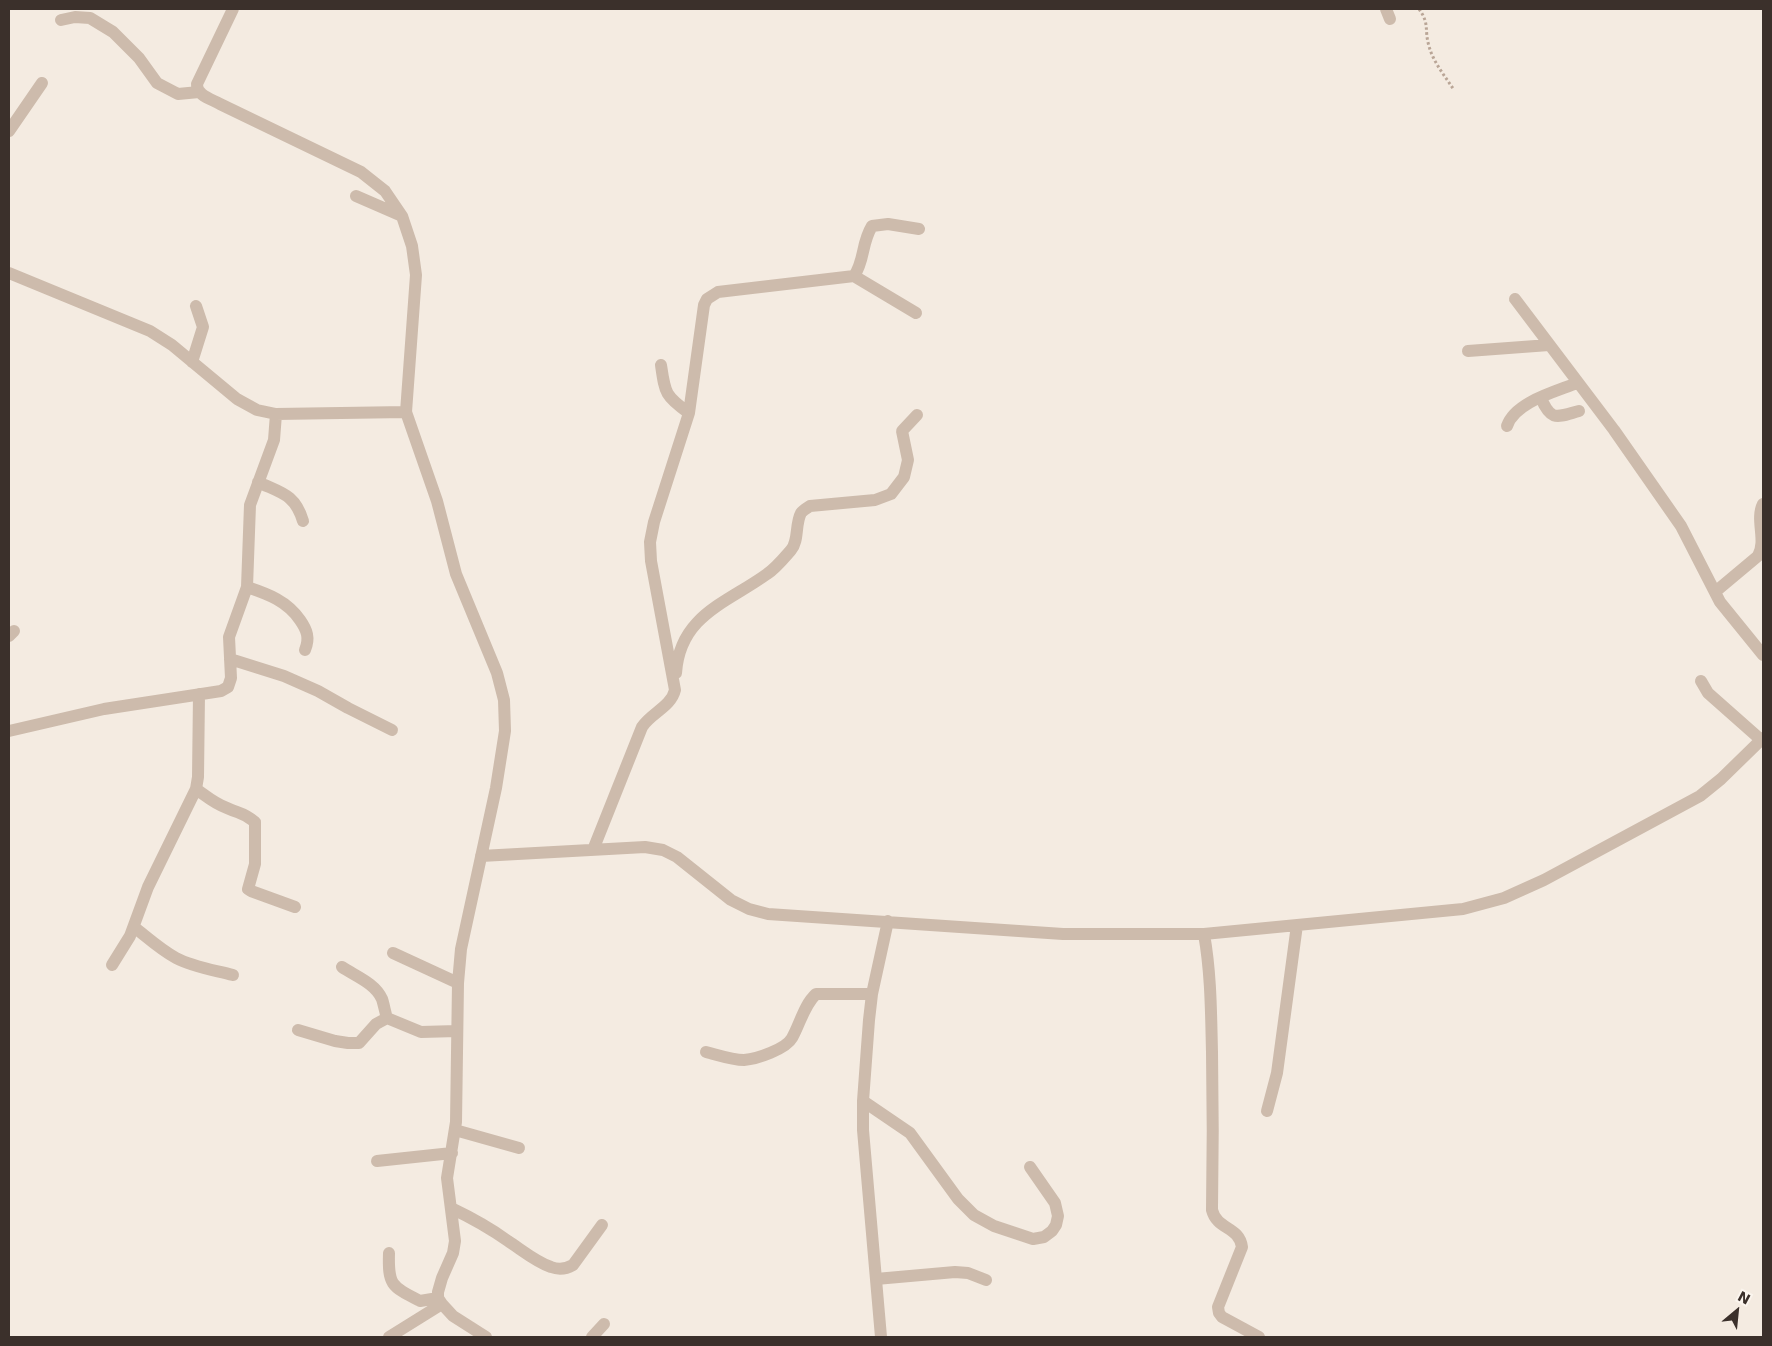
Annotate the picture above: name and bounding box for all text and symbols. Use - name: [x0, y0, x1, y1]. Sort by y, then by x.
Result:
- north arrow: [1712, 1286, 1762, 1336]
- text: N: [1735, 1288, 1753, 1308]

